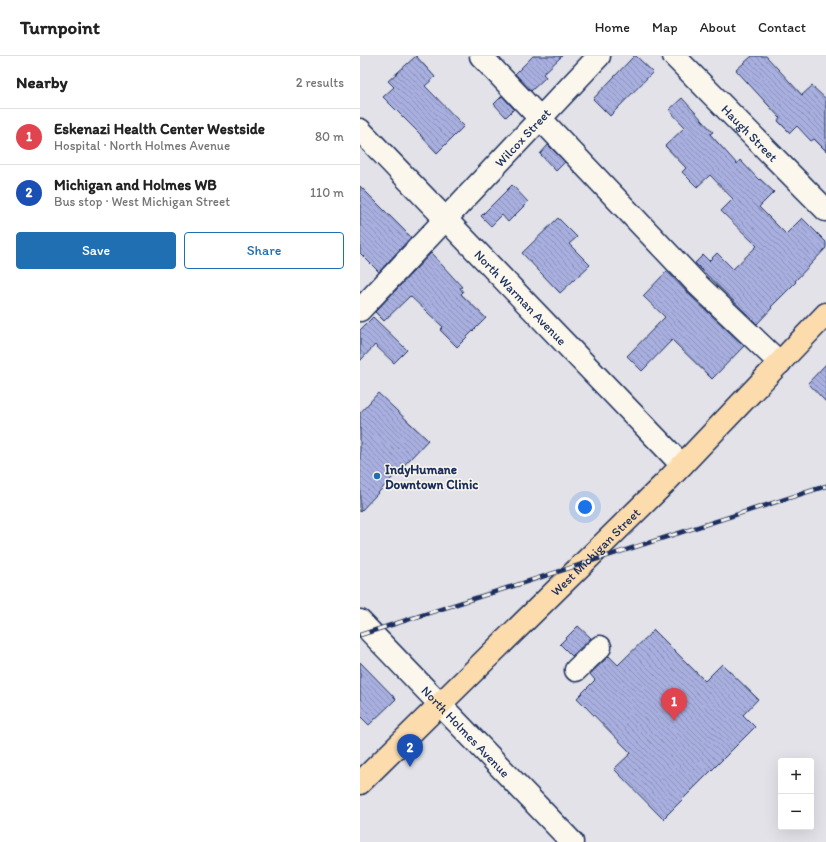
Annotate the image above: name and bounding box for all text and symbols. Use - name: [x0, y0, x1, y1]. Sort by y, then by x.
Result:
- text: Turnpoint: [20, 16, 100, 39]
- text: Home: [595, 19, 630, 36]
- text: Map: [652, 19, 678, 36]
- text: About: [700, 19, 736, 36]
- text: Contact: [758, 19, 806, 36]
- text: Nearby: [16, 72, 68, 92]
- text: 2 results: [296, 75, 344, 90]
- street label: Haugh Street: [719, 101, 781, 164]
- street label: Wilcox Street: [491, 105, 553, 170]
- text: Eskenazi Health Center Westside: [54, 120, 265, 138]
- text: 1: [26, 129, 32, 144]
- text: 80 m: [315, 129, 344, 144]
- text: Hospital · North Holmes Avenue: [54, 138, 230, 153]
- text: Michigan and Holmes WB: [54, 176, 217, 194]
- text: 2: [26, 185, 32, 200]
- text: 110 m: [310, 185, 344, 200]
- text: Bus stop · West Michigan Street: [54, 194, 230, 209]
- button: Save: [16, 232, 176, 269]
- button: Share: [184, 232, 344, 269]
- street label: North Warman Avenue: [472, 247, 570, 348]
- place label: IndyHumane Downtown Clinic: [385, 462, 478, 492]
- marker: IndyHumane Downtown Clinic: [372, 471, 382, 481]
- your location: [575, 497, 595, 517]
- street label: West Michigan Street: [548, 504, 643, 599]
- street label: North Holmes Avenue: [419, 683, 513, 780]
- pin: 1: [661, 688, 687, 721]
- pin: 2: [397, 734, 423, 767]
- map controls: [778, 758, 814, 830]
- button: +: [778, 758, 814, 794]
- button: −: [778, 794, 814, 830]

